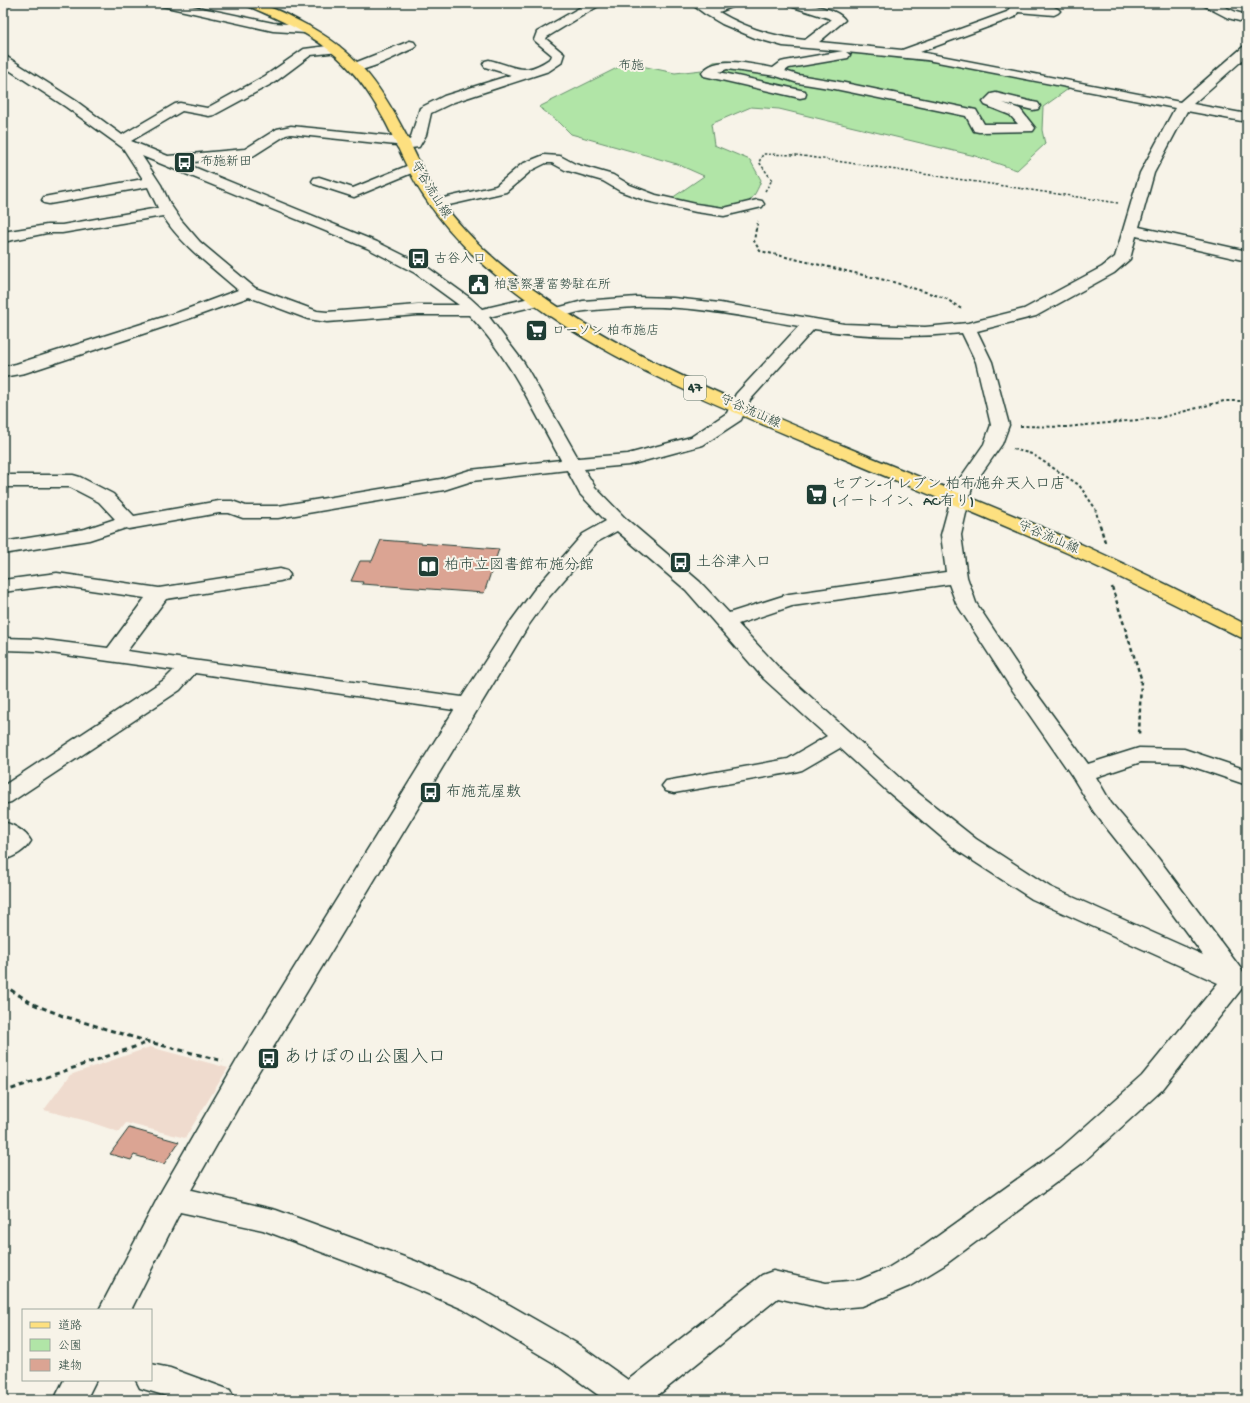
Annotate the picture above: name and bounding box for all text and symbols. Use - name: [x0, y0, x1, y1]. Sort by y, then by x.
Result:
- district label: 布施: [618, 59, 644, 74]
- bus stop icon: 布施新田: [171, 149, 197, 175]
- place label: 布施新田: [200, 155, 252, 170]
- street label: 守谷流山線: [406, 158, 454, 222]
- bus stop icon: 古谷入口: [405, 246, 431, 272]
- place label: 古谷入口: [434, 252, 486, 267]
- public building icon: 柏警察署富勢駐在所: [466, 272, 492, 298]
- place label: 柏警察署富勢駐在所: [494, 277, 611, 293]
- supermarket icon: ローソン 柏布施店: [524, 318, 550, 344]
- place label: ローソン 柏布施店: [552, 324, 659, 339]
- road number: 47: [684, 376, 706, 400]
- street label: 守谷流山線: [717, 392, 784, 432]
- place label: セブン-イレブン 柏布施弁天入口店 (イートイン、AC有り): [832, 475, 1065, 511]
- supermarket icon: セブン-イレブン 柏布施弁天入口店 (イートイン、AC有り): [804, 481, 830, 507]
- street label: 守谷流山線: [1015, 518, 1082, 558]
- bus stop icon: 土谷津入口: [667, 550, 693, 576]
- library icon: 柏市立図書館布施分館: [416, 553, 442, 579]
- place label: 土谷津入口: [696, 553, 771, 572]
- place label: 柏市立図書館布施分館: [444, 556, 594, 575]
- bus stop icon: 布施荒屋敷: [418, 780, 444, 806]
- place label: 布施荒屋敷: [446, 783, 521, 802]
- bus stop icon: あけぼの山公園入口: [256, 1045, 282, 1071]
- place label: あけぼの山公園入口: [284, 1047, 446, 1069]
- legend: [22, 1309, 152, 1381]
- text: 道路: [58, 1319, 82, 1334]
- text: 公園: [58, 1339, 82, 1354]
- text: 建物: [58, 1359, 82, 1374]

